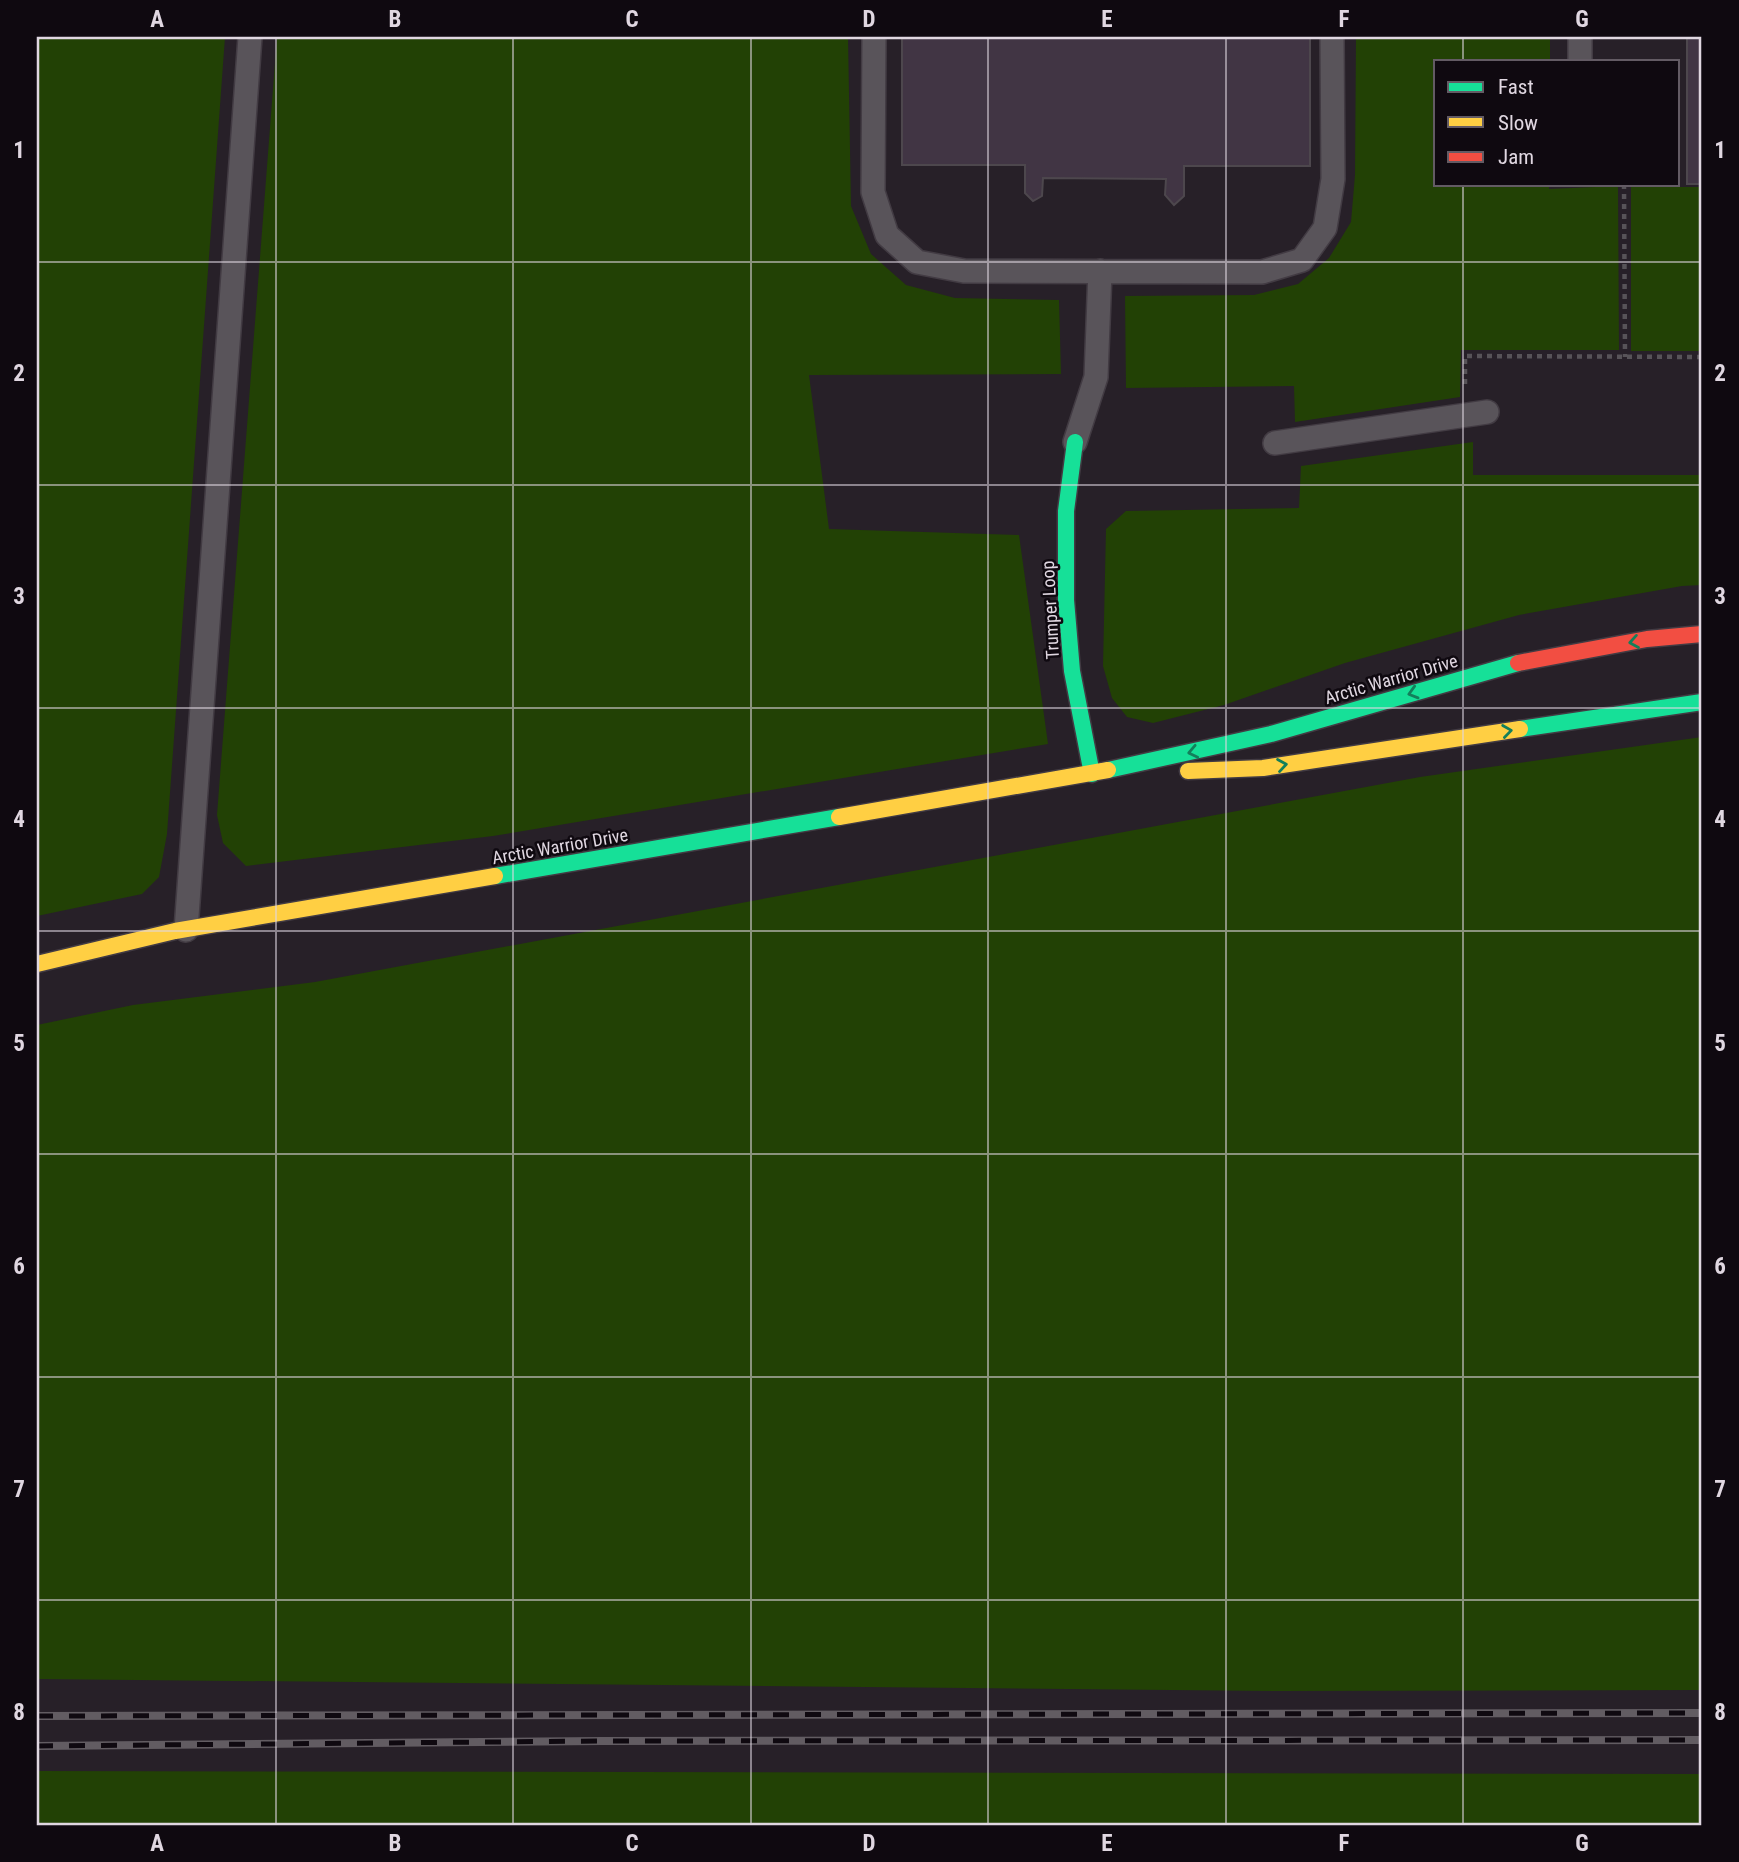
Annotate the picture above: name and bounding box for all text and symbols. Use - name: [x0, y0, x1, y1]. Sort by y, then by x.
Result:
- text: A: [150, 6, 164, 33]
- text: B: [389, 6, 401, 33]
- text: C: [625, 6, 639, 33]
- text: D: [863, 6, 876, 33]
- text: E: [1101, 6, 1113, 33]
- text: F: [1339, 6, 1350, 33]
- text: G: [1575, 6, 1589, 33]
- legend: [1434, 60, 1680, 186]
- text: Fast: [1498, 75, 1534, 99]
- text: Slow: [1498, 111, 1538, 135]
- text: 1: [13, 137, 25, 164]
- text: 1: [1714, 137, 1726, 164]
- text: Jam: [1498, 145, 1534, 169]
- text: 2: [13, 360, 25, 387]
- text: 2: [1714, 360, 1726, 387]
- street label: Trumper Loop: [1037, 560, 1063, 660]
- text: 3: [13, 583, 25, 610]
- text: 3: [1714, 583, 1726, 610]
- one-way arrow: [1629, 633, 1641, 648]
- street label: Arctic Warrior Drive: [1322, 650, 1460, 708]
- one-way arrow: [1407, 685, 1419, 699]
- one-way arrow: [1501, 724, 1513, 739]
- one-way arrow: [1187, 743, 1199, 758]
- one-way arrow: [1276, 758, 1288, 773]
- text: 4: [13, 806, 25, 833]
- text: 4: [1714, 806, 1726, 833]
- street label: Arctic Warrior Drive: [490, 824, 630, 868]
- text: 5: [13, 1030, 25, 1057]
- text: 5: [1714, 1030, 1726, 1057]
- text: 6: [13, 1253, 25, 1280]
- text: 6: [1714, 1253, 1726, 1280]
- text: 7: [13, 1476, 25, 1503]
- text: 7: [1714, 1476, 1726, 1503]
- text: 8: [13, 1699, 25, 1726]
- text: 8: [1714, 1699, 1726, 1726]
- text: A: [150, 1830, 164, 1857]
- text: B: [389, 1830, 401, 1857]
- text: C: [625, 1830, 639, 1857]
- text: D: [863, 1830, 876, 1857]
- text: E: [1101, 1830, 1113, 1857]
- text: F: [1339, 1830, 1350, 1857]
- text: G: [1575, 1830, 1589, 1857]

